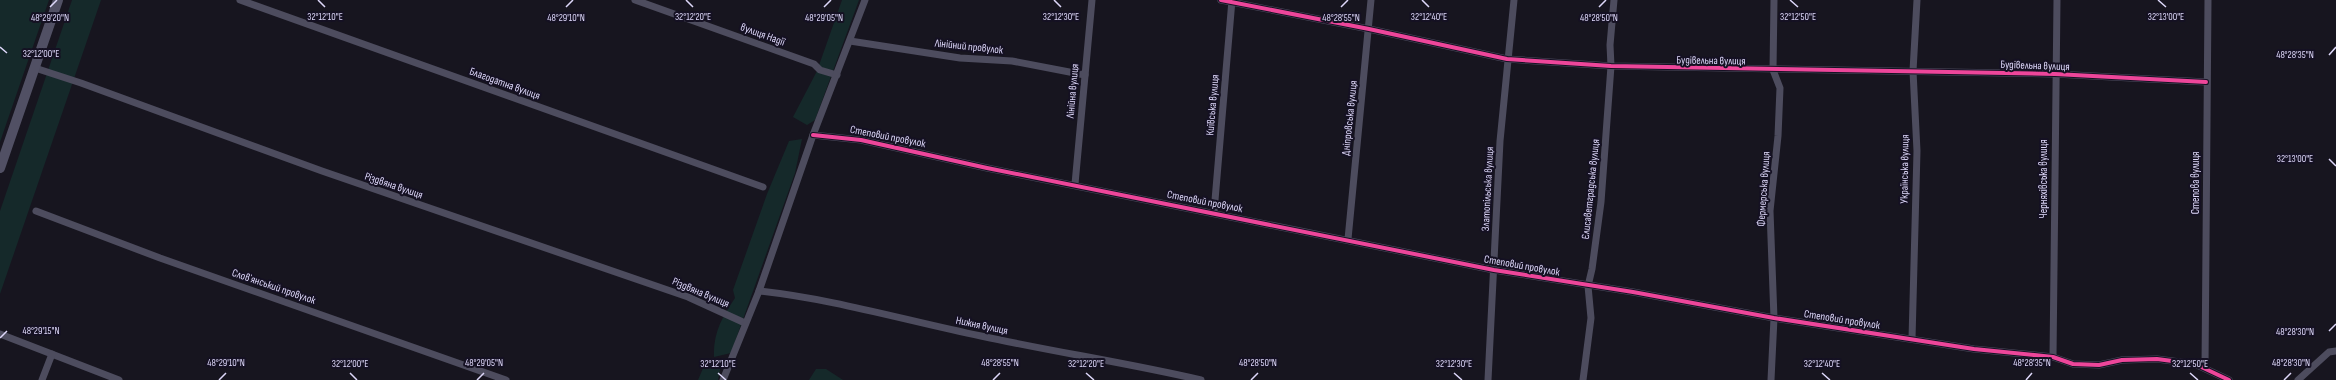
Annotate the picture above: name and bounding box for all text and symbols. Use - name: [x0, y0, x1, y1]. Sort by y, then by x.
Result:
- text: 32°12'10"E: [307, 11, 343, 23]
- text: 32°12'20"E: [675, 11, 711, 23]
- text: 32°12'30"E: [1043, 11, 1079, 23]
- text: 32°12'40"E: [1411, 11, 1447, 23]
- text: 32°12'50"E: [1780, 11, 1816, 23]
- text: 32°13'00"E: [2148, 11, 2184, 23]
- text: 48°29'20"N: [31, 12, 69, 24]
- text: 48°29'10"N: [547, 12, 585, 24]
- text: 48°29'05"N: [805, 12, 843, 24]
- text: 48°28'55"N: [1322, 12, 1360, 24]
- text: 48°28'50"N: [1580, 12, 1618, 24]
- street label: вулиця Надії: [739, 20, 788, 49]
- street label: Лінійний провулок: [933, 36, 1005, 57]
- text: 32°12'00"E: [23, 48, 59, 60]
- text: 48°28'35"N: [2276, 49, 2314, 61]
- street label: Будівельна вулиця: [1676, 53, 1746, 68]
- street label: Будівельна вулиця: [2000, 58, 2070, 73]
- street label: Лінійна вулиця: [1064, 63, 1081, 120]
- street label: Благодатна вулиця: [468, 65, 542, 102]
- street label: Київська вулиця: [1203, 74, 1222, 136]
- street label: Дніпровська вулиця: [1339, 80, 1360, 156]
- street label: Степовий провулок: [849, 123, 928, 150]
- street label: Українська вулиця: [1897, 134, 1912, 204]
- street label: Єлисаветградська вулиця: [1579, 138, 1602, 240]
- street label: Черняхівська вулиця: [2037, 140, 2050, 218]
- street label: Златопільська вулиця: [1479, 147, 1496, 232]
- street label: Фермерська вулиця: [1754, 151, 1773, 227]
- street label: Степова вулиця: [2189, 152, 2202, 214]
- text: 32°13'00"E: [2277, 153, 2313, 165]
- street label: Різдвяна вулиця: [363, 169, 425, 202]
- street label: Степовий провулок: [1166, 188, 1245, 215]
- street label: Степовий провулок: [1483, 252, 1562, 279]
- street label: Словʼянський провулок: [230, 266, 318, 307]
- street label: Різдвяна вулиця: [670, 275, 731, 310]
- street label: Степовий провулок: [1803, 307, 1882, 332]
- street label: Нижня вулиця: [955, 314, 1009, 337]
- text: 48°29'15"N: [22, 325, 60, 337]
- text: 48°28'30"N: [2276, 326, 2314, 338]
- text: 48°29'10"N: [207, 357, 245, 369]
- text: 48°29'05"N: [465, 357, 503, 369]
- text: 48°28'55"N: [981, 357, 1019, 369]
- text: 48°28'50"N: [1239, 357, 1277, 369]
- text: 48°28'35"N: [2013, 357, 2051, 369]
- text: 48°28'30"N: [2272, 357, 2310, 369]
- text: 32°12'00"E: [332, 358, 368, 370]
- text: 32°12'10"E: [700, 358, 736, 370]
- text: 32°12'20"E: [1068, 358, 1104, 370]
- text: 32°12'30"E: [1436, 358, 1472, 370]
- text: 32°12'40"E: [1804, 358, 1840, 370]
- text: 32°12'50"E: [2172, 358, 2208, 370]

